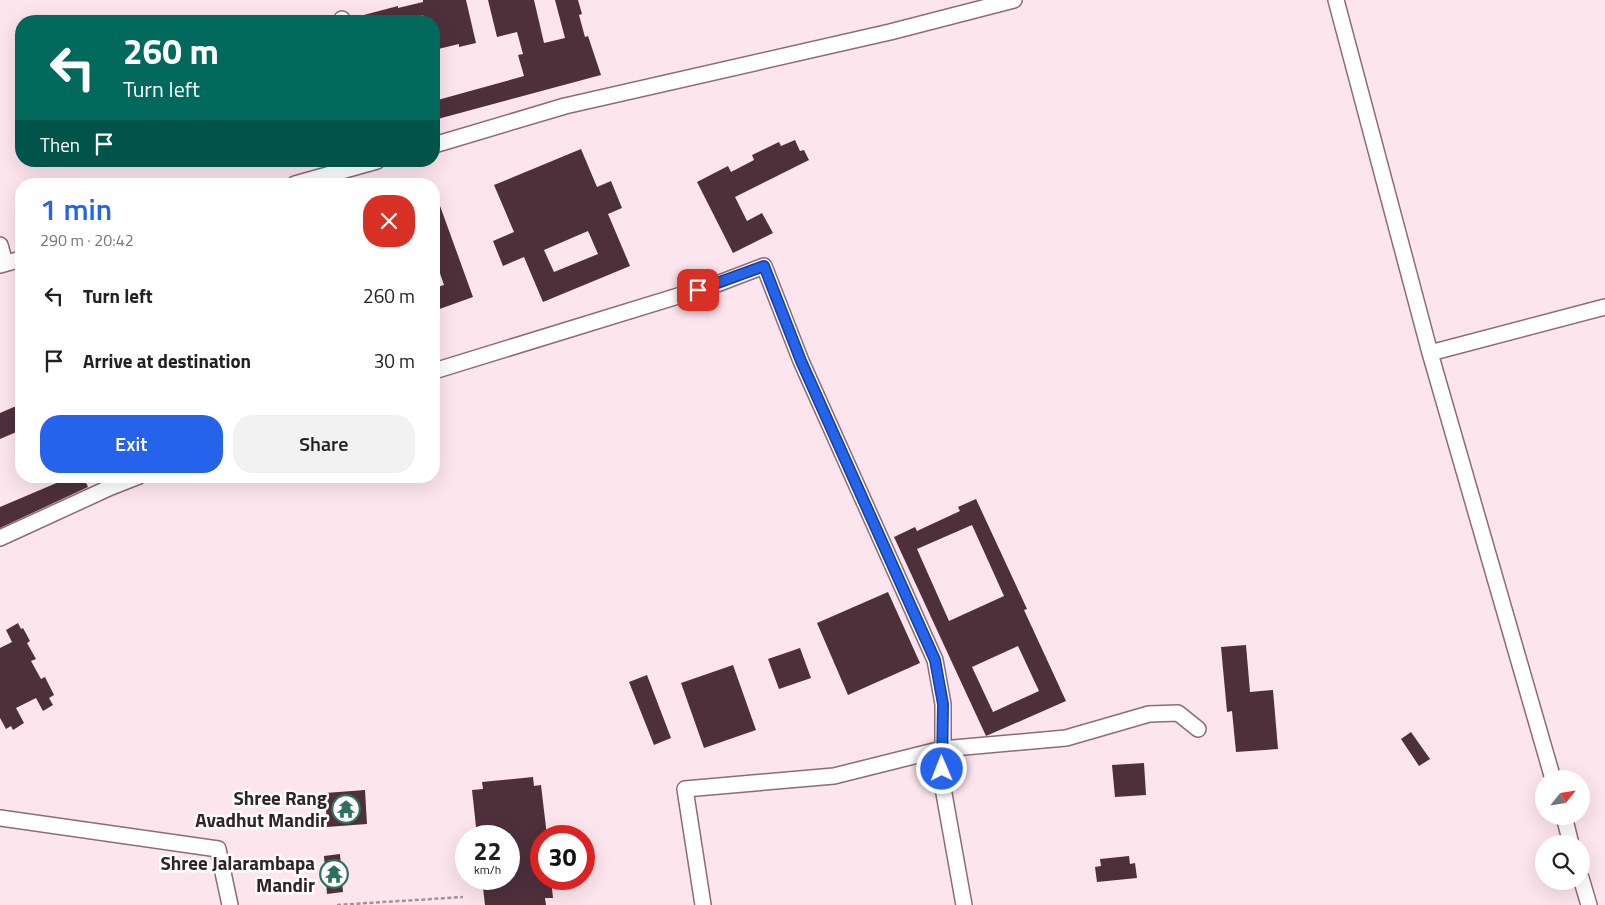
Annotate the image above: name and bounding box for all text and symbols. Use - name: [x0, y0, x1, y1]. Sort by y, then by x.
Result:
- text: 260 m: [123, 24, 219, 78]
- icon: left: [40, 35, 105, 100]
- text: Turn left: [123, 72, 200, 106]
- text: Then: [40, 130, 80, 159]
- icon: arrive: [90, 130, 118, 158]
- text: 1 min: [40, 186, 112, 232]
- button: close: [363, 195, 415, 247]
- text: 290 m · 20:42: [40, 228, 134, 252]
- pin: [677, 269, 719, 311]
- icon: arrive: [684, 276, 712, 304]
- text: Turn left: [83, 281, 153, 310]
- text: 260 m: [363, 281, 415, 310]
- icon: left: [40, 282, 68, 310]
- text: Arrive at destination: [83, 346, 251, 375]
- text: 30 m: [374, 346, 415, 375]
- icon: arrive: [40, 347, 68, 375]
- button: Exit: [40, 415, 223, 473]
- button: Share: [233, 415, 415, 473]
- position arrow: [915, 742, 967, 794]
- north arrow: [1535, 770, 1590, 825]
- map controls: [1535, 770, 1590, 890]
- place label: Shree Rang Avadhut Mandir: [195, 783, 327, 834]
- temple icon: Shree Rang Avadhut Mandir: [331, 794, 361, 824]
- speed limit sign: 30: [530, 825, 595, 890]
- text: 22: [473, 832, 502, 870]
- button: search: [1535, 835, 1590, 890]
- place label: Shree Jalarambapa Mandir: [160, 848, 315, 899]
- temple icon: Shree Jalarambapa Mandir: [319, 859, 349, 889]
- text: km/h: [474, 860, 501, 879]

